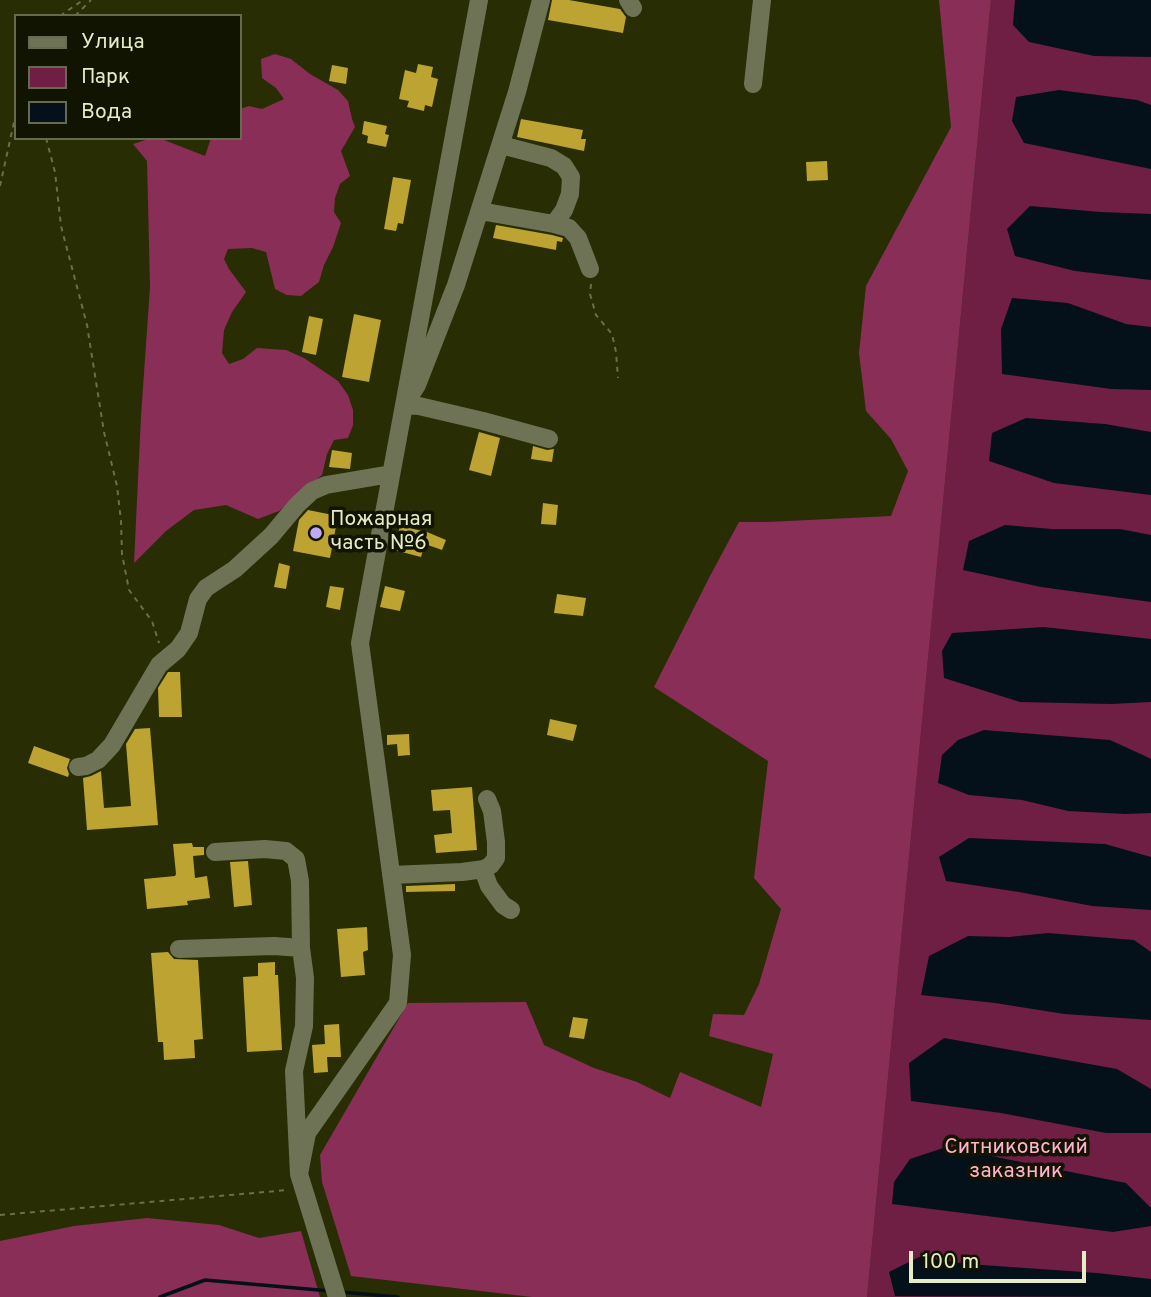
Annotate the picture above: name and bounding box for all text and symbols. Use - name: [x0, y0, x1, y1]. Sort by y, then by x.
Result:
- legend: [14, 14, 242, 140]
- text: Улица: [81, 29, 145, 56]
- text: Парк: [81, 64, 130, 91]
- text: Вода: [81, 99, 132, 126]
- place label: Пожарная часть №6: [330, 508, 432, 558]
- marker: Пожарная часть №6: [308, 525, 324, 541]
- park label: Ситниковский заказник: [944, 1136, 1088, 1186]
- scale bar: [913, 1238, 1090, 1282]
- text: 100 m: [922, 1249, 979, 1276]

